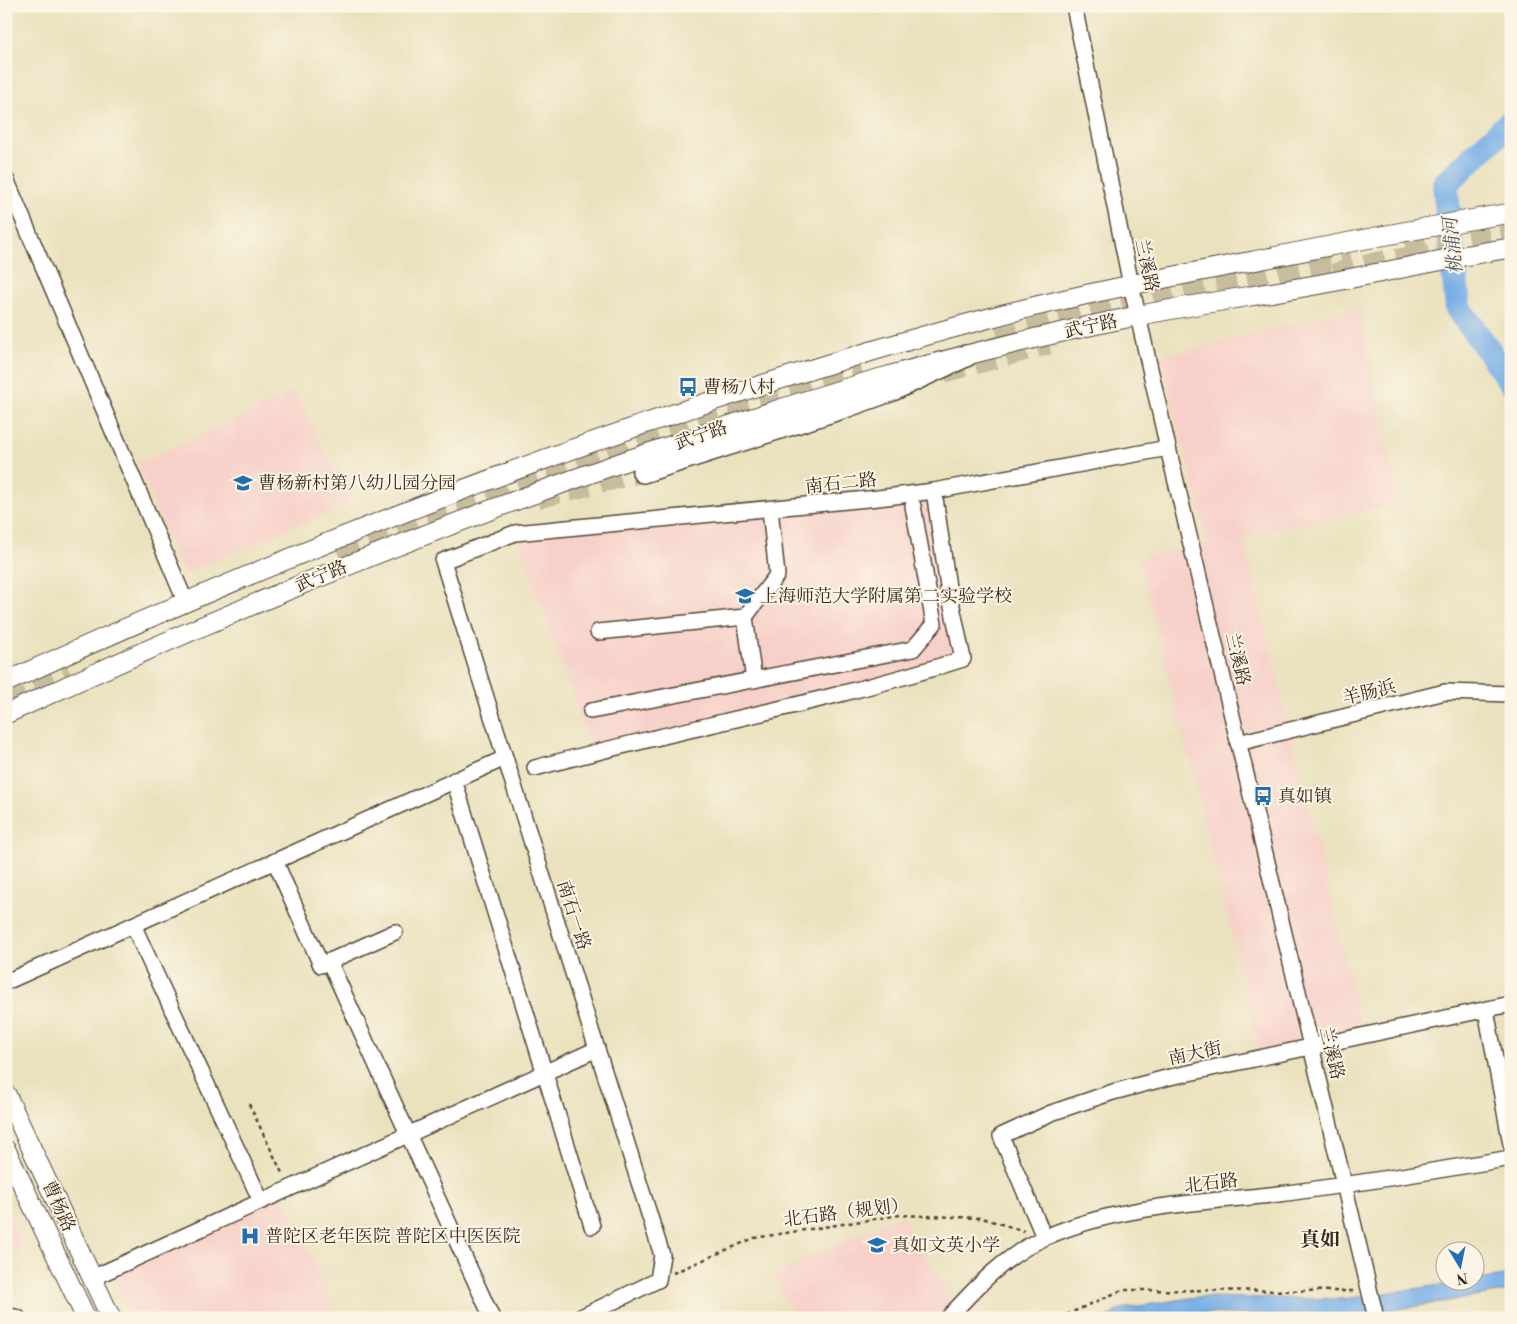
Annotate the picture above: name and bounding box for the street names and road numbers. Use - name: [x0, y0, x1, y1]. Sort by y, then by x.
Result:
- street label: 兰溪路: [1130, 236, 1163, 294]
- street label: 武宁路: [1062, 310, 1120, 343]
- street label: 武宁路: [672, 416, 730, 455]
- street label: 南石二路: [804, 468, 878, 499]
- street label: 武宁路: [292, 555, 351, 598]
- street label: 兰溪路: [1220, 630, 1255, 688]
- street label: 羊肠浜: [1340, 675, 1398, 710]
- street label: 南石一路: [551, 877, 596, 953]
- street label: 兰溪路: [1314, 1024, 1349, 1082]
- street label: 南大街: [1166, 1037, 1224, 1070]
- street label: 北石路: [1183, 1169, 1239, 1198]
- street label: 曹杨路: [37, 1177, 80, 1236]
- street label: 北石路（规划）: [782, 1193, 910, 1232]

